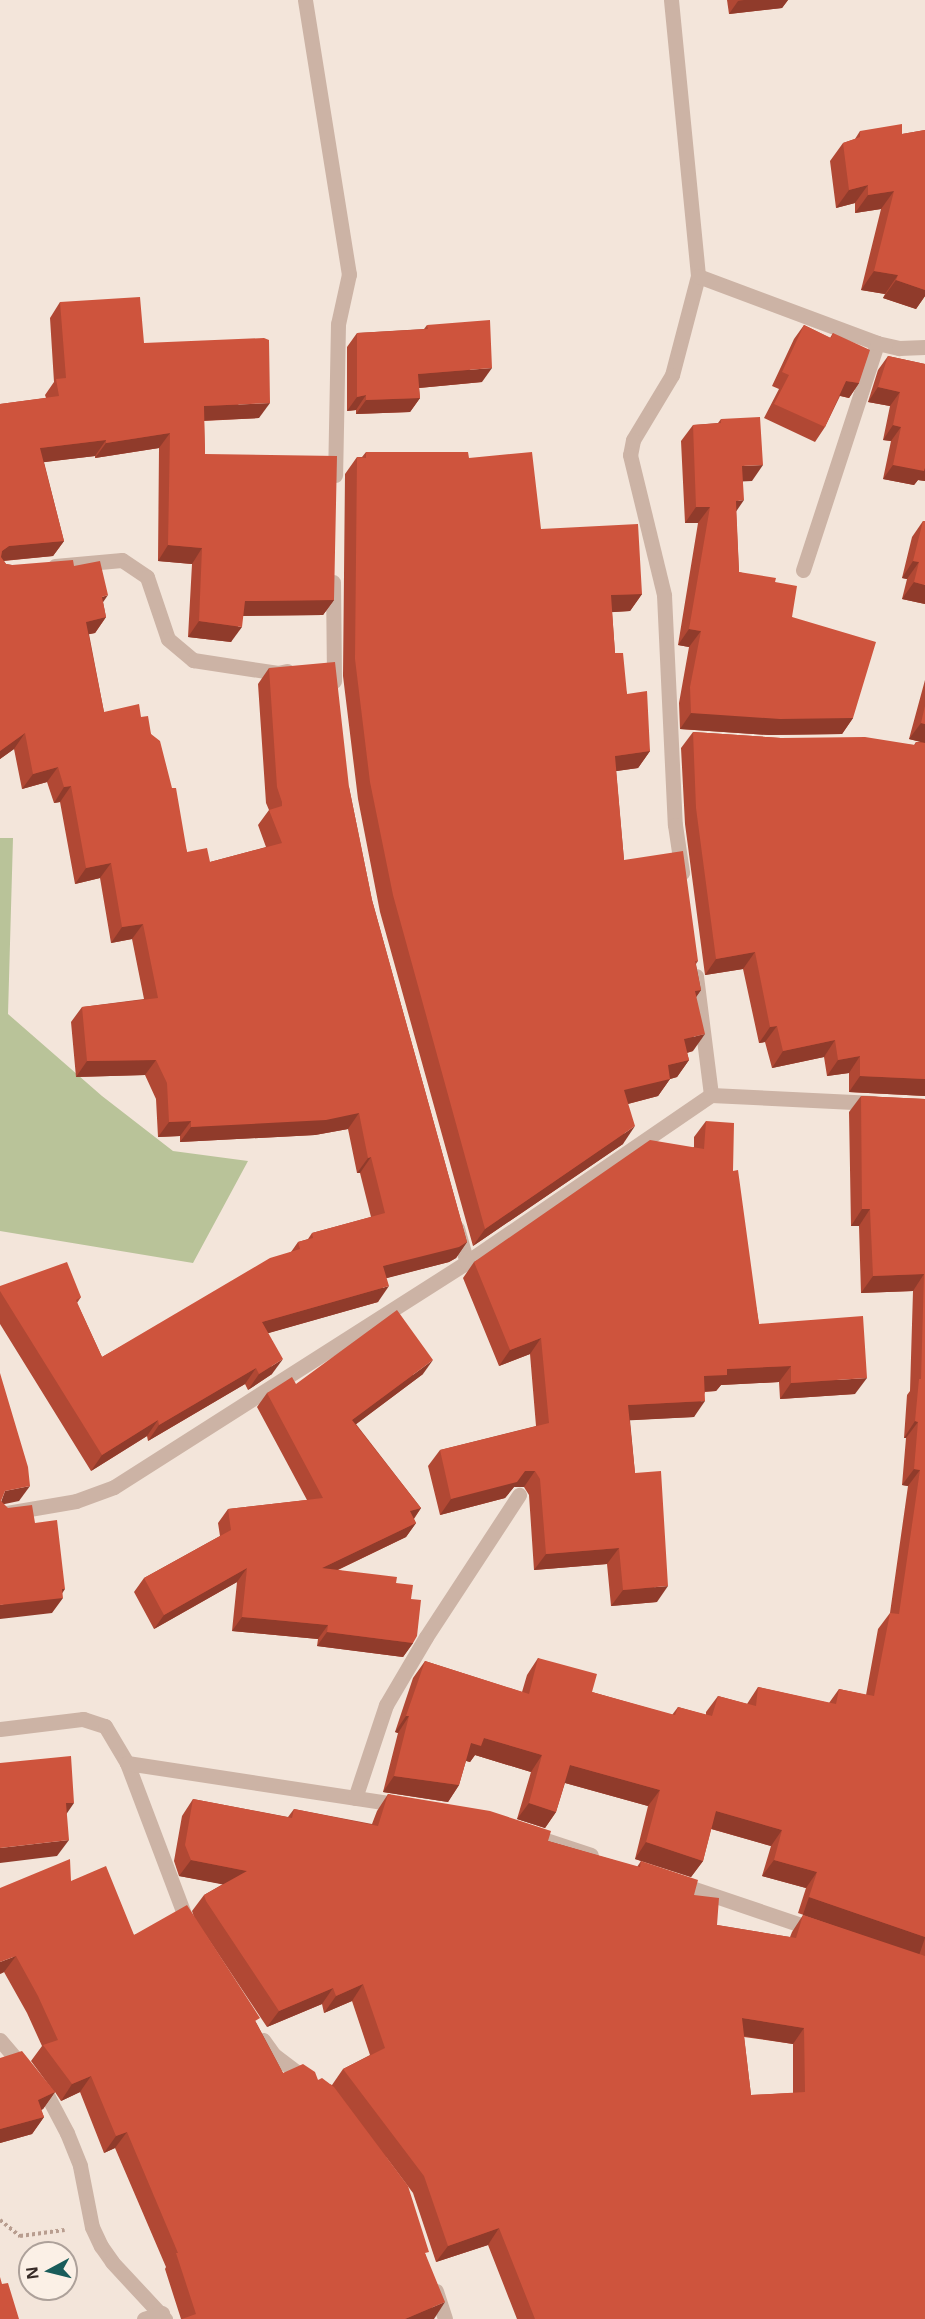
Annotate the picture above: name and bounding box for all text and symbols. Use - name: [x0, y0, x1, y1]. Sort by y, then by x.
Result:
- north arrow: [18, 2241, 78, 2301]
- text: N: [20, 2265, 44, 2281]

